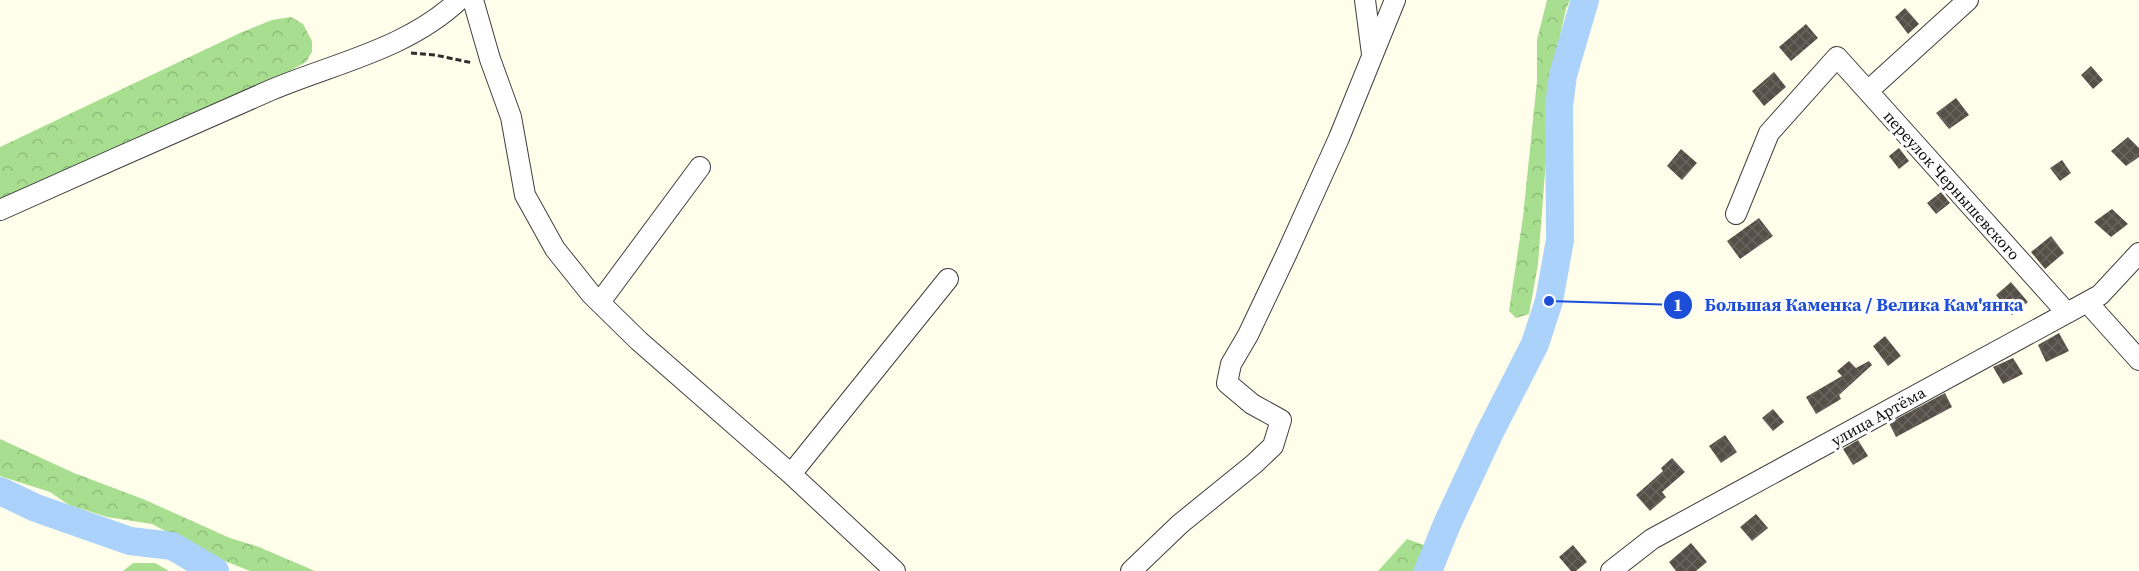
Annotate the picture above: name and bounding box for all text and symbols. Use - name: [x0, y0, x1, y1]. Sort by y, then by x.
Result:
- street label: переулок Чернышевского: [1879, 105, 2025, 265]
- callout: Большая Каменка / Велика Кам'янка: [1663, 287, 2036, 323]
- text: 1: [1673, 292, 1683, 317]
- text: Большая Каменка / Велика Кам'янка: [1705, 292, 2024, 317]
- street label: улица Артёма: [1827, 381, 1930, 451]

